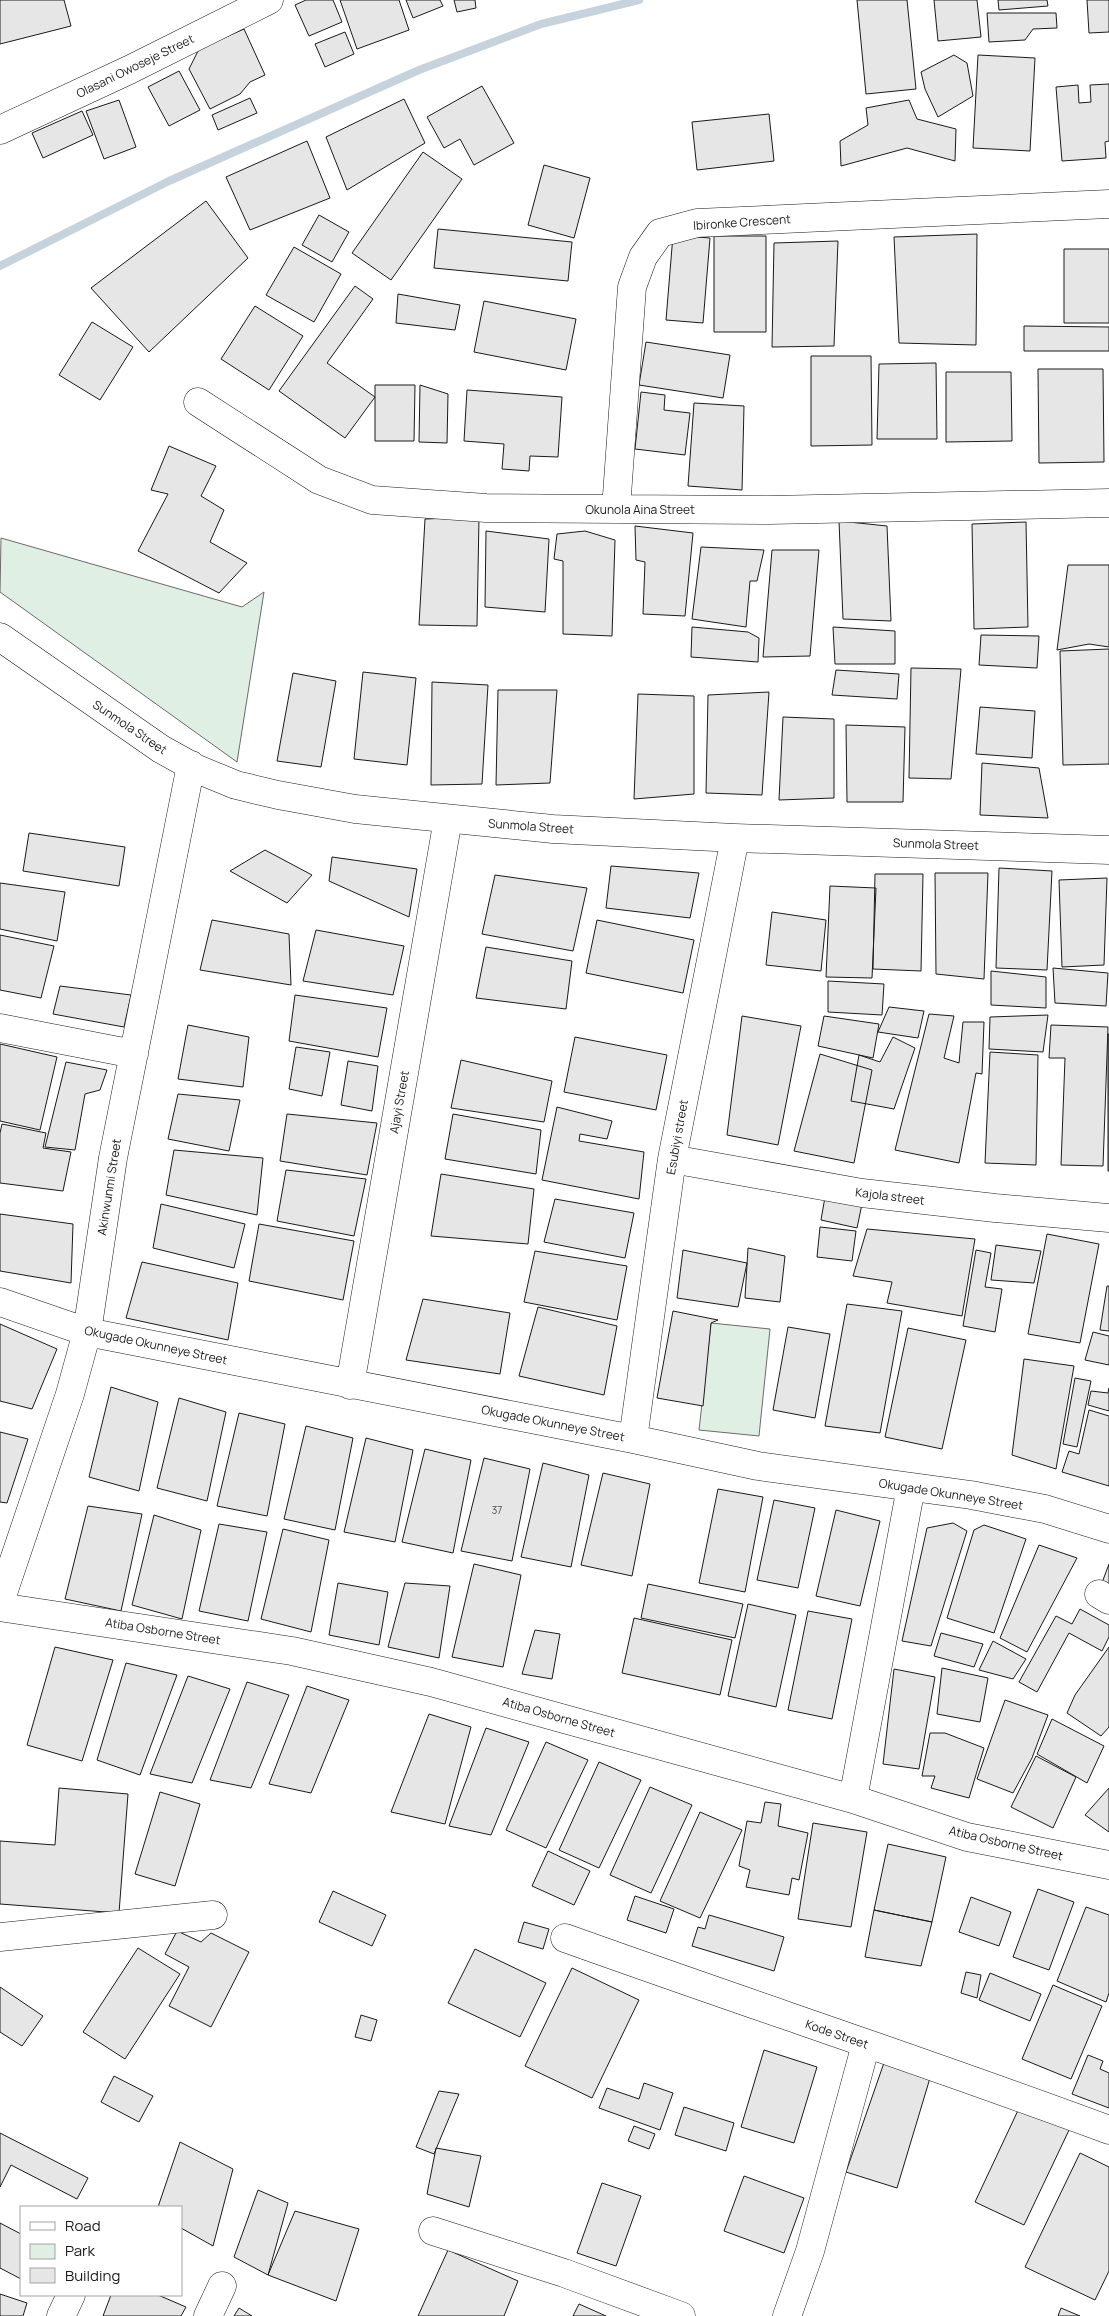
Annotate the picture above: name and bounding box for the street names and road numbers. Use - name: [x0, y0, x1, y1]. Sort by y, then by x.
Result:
- street label: Olasani Owoseje Street: [73, 30, 197, 102]
- street label: Ibironke Crescent: [693, 210, 792, 234]
- street label: Okunola Aina Street: [585, 501, 695, 518]
- street label: Sunmola Street: [90, 696, 171, 758]
- street label: Sunmola Street: [488, 815, 575, 837]
- street label: Sunmola Street: [893, 834, 979, 854]
- street label: Ajayi Street: [385, 1069, 413, 1135]
- street label: Esubiyi street: [662, 1098, 692, 1176]
- street label: Akinwunmi Street: [93, 1137, 125, 1237]
- street label: Kajola street: [854, 1183, 926, 1209]
- street label: Okugade Okunneye Street: [83, 1322, 229, 1368]
- street label: Okugade Okunneye Street: [480, 1401, 626, 1445]
- street label: Okugade Okunneye Street: [878, 1474, 1024, 1514]
- street label: Atiba Osborne Street: [104, 1613, 222, 1649]
- street label: Atiba Osborne Street: [501, 1693, 617, 1741]
- street label: Atiba Osborne Street: [947, 1822, 1065, 1864]
- street label: Kode Street: [803, 2015, 871, 2053]

